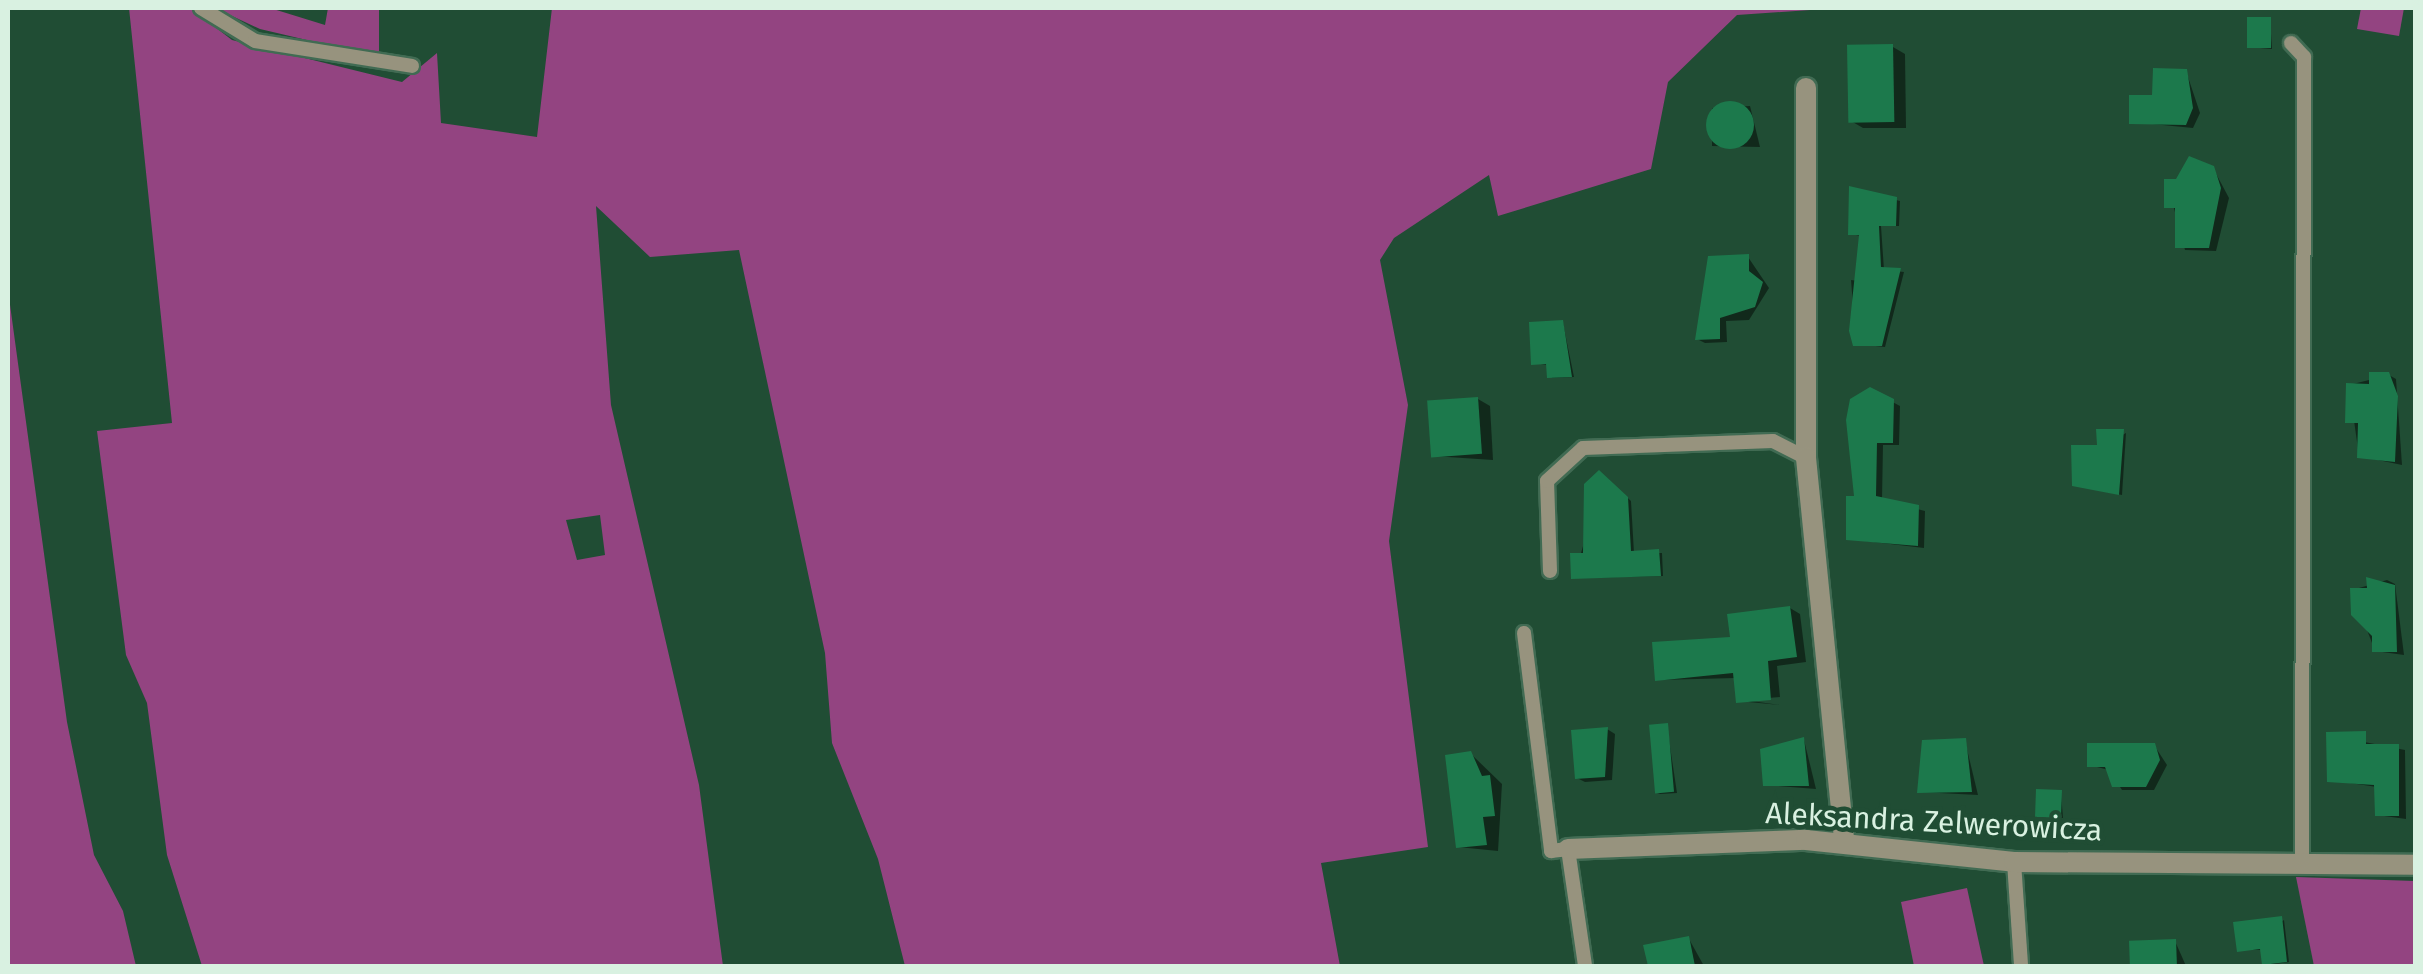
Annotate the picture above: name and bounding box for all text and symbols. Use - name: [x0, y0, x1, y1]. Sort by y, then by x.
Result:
- street label: Aleksandra Zelwerowicza: [1765, 795, 2103, 849]

